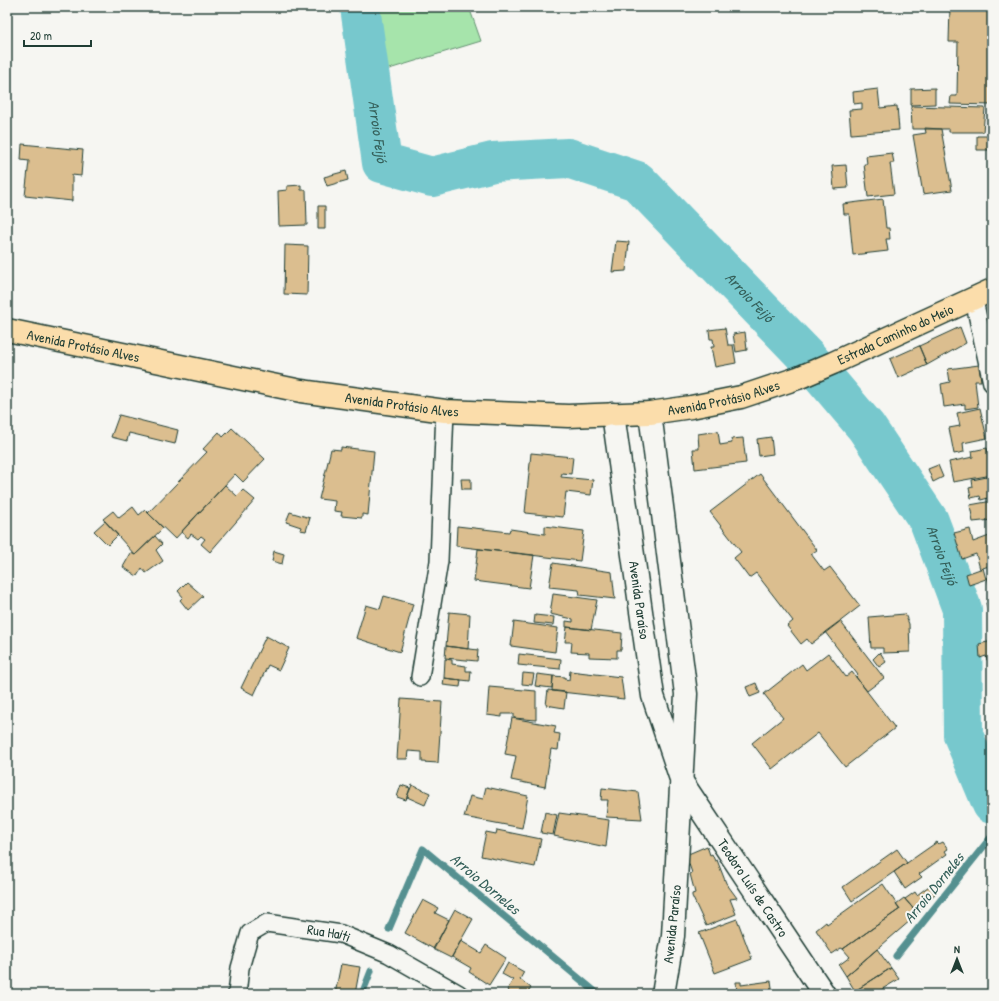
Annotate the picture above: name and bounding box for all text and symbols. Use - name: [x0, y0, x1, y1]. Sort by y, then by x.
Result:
- scale bar: [24, 22, 91, 48]
- text: 20 m: [30, 27, 52, 44]
- water label: Arroio Feijó: [363, 99, 393, 165]
- water label: Arroio Feijó: [721, 267, 780, 328]
- street label: Estrada Caminho do Meio: [834, 299, 956, 369]
- street label: Avenida Protásio Alves: [26, 324, 141, 366]
- street label: Avenida Protásio Alves: [666, 375, 782, 419]
- street label: Avenida Protásio Alves: [344, 387, 459, 421]
- water label: Arroio Feijó: [921, 522, 963, 589]
- street label: Avenida Paraíso: [625, 560, 655, 641]
- street label: Teodoro Luís de Castro: [714, 835, 793, 941]
- water label: Arroio Dorneles: [899, 847, 969, 927]
- water label: Arroio Dorneles: [446, 848, 526, 920]
- street label: Avenida Paraíso: [658, 883, 685, 964]
- street label: Rua Haiti: [306, 919, 354, 946]
- north arrow: [937, 939, 977, 979]
- text: N: [954, 942, 960, 956]

